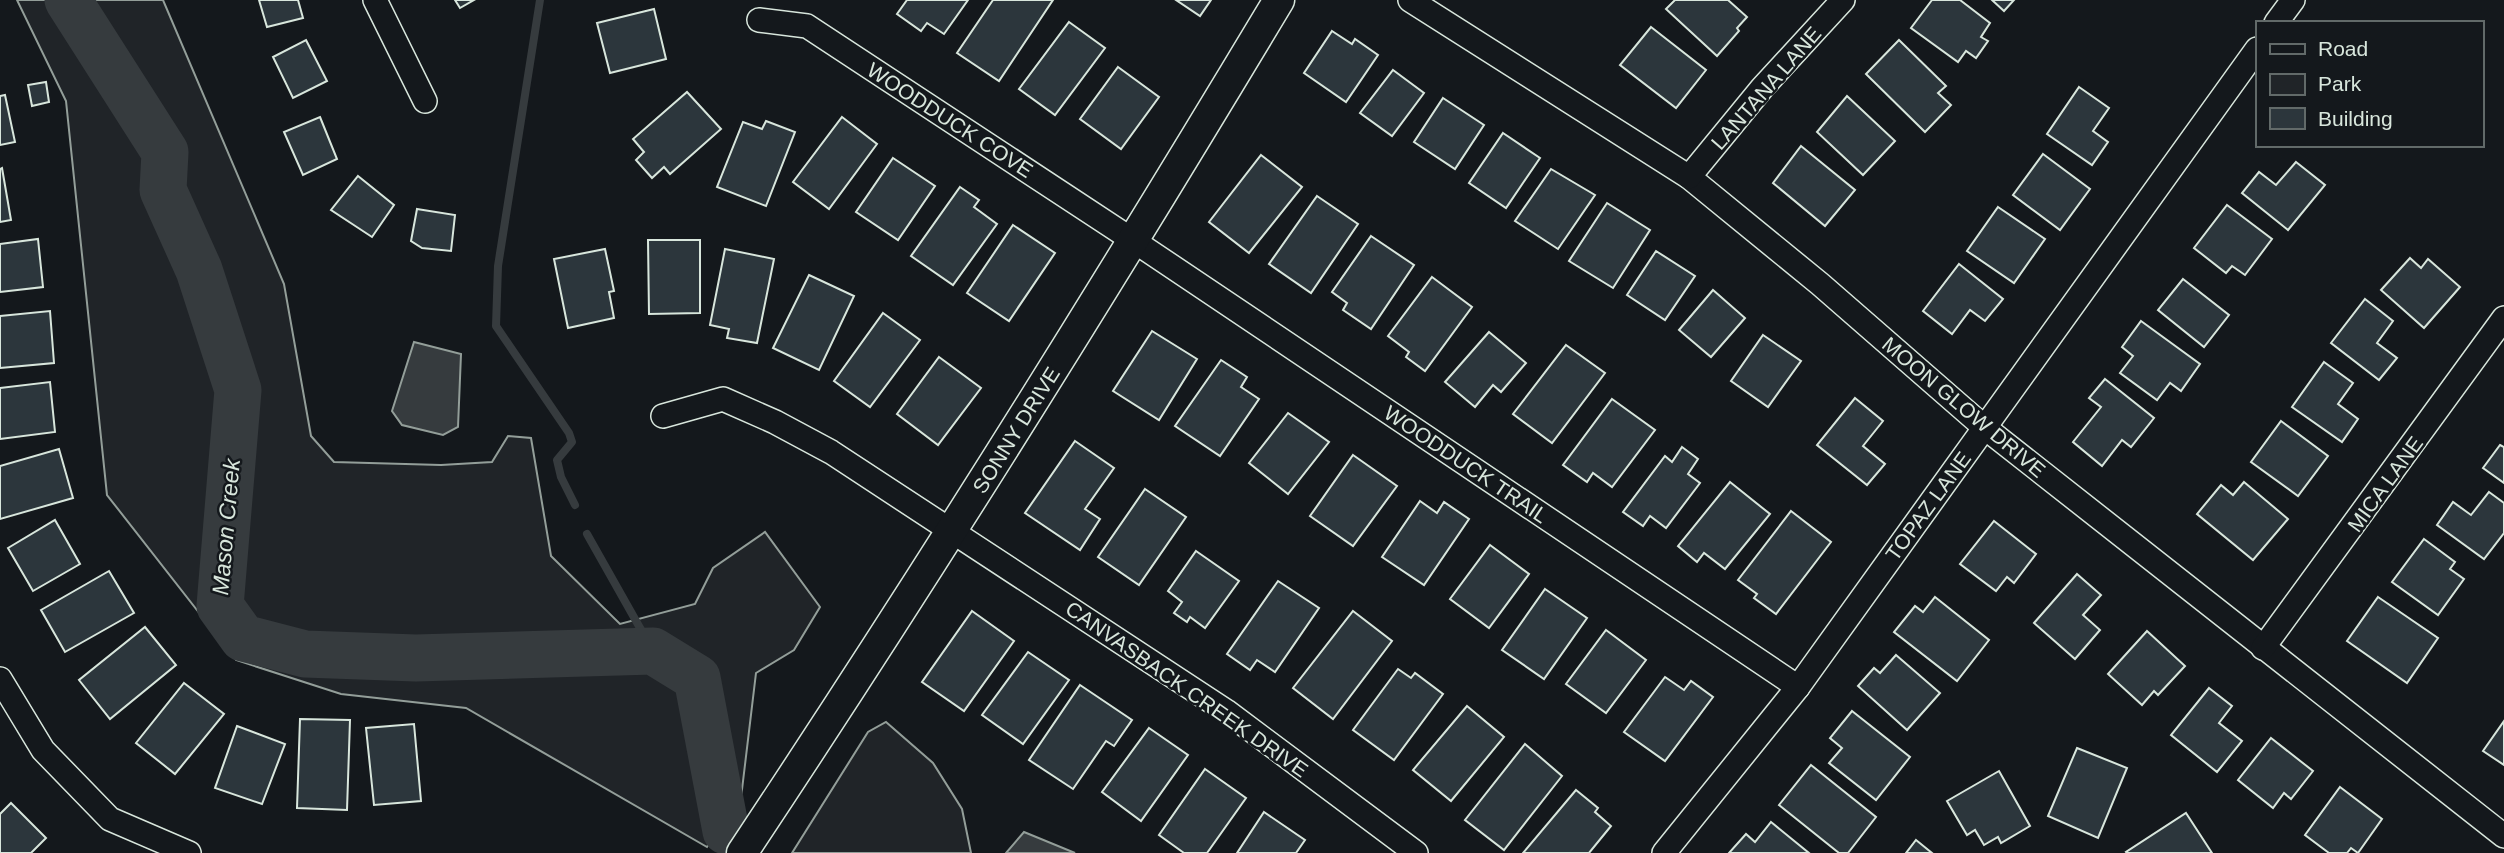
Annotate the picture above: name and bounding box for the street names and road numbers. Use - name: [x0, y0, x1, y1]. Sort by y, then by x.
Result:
- street label: LANTANA LANE: [1707, 22, 1825, 154]
- street label: WOODDUCK COVE: [863, 58, 1037, 182]
- street label: MOON GLOW DRIVE: [1878, 332, 2050, 482]
- street label: SONNY DRIVE: [968, 363, 1064, 497]
- street label: WOODDUCK TRAIL: [1380, 401, 1552, 527]
- street label: MICA LANE: [2343, 432, 2427, 536]
- street label: TOPAZ LANE: [1881, 447, 1975, 565]
- street label: CANVASBACK CREEK DRIVE: [1062, 596, 1312, 782]

